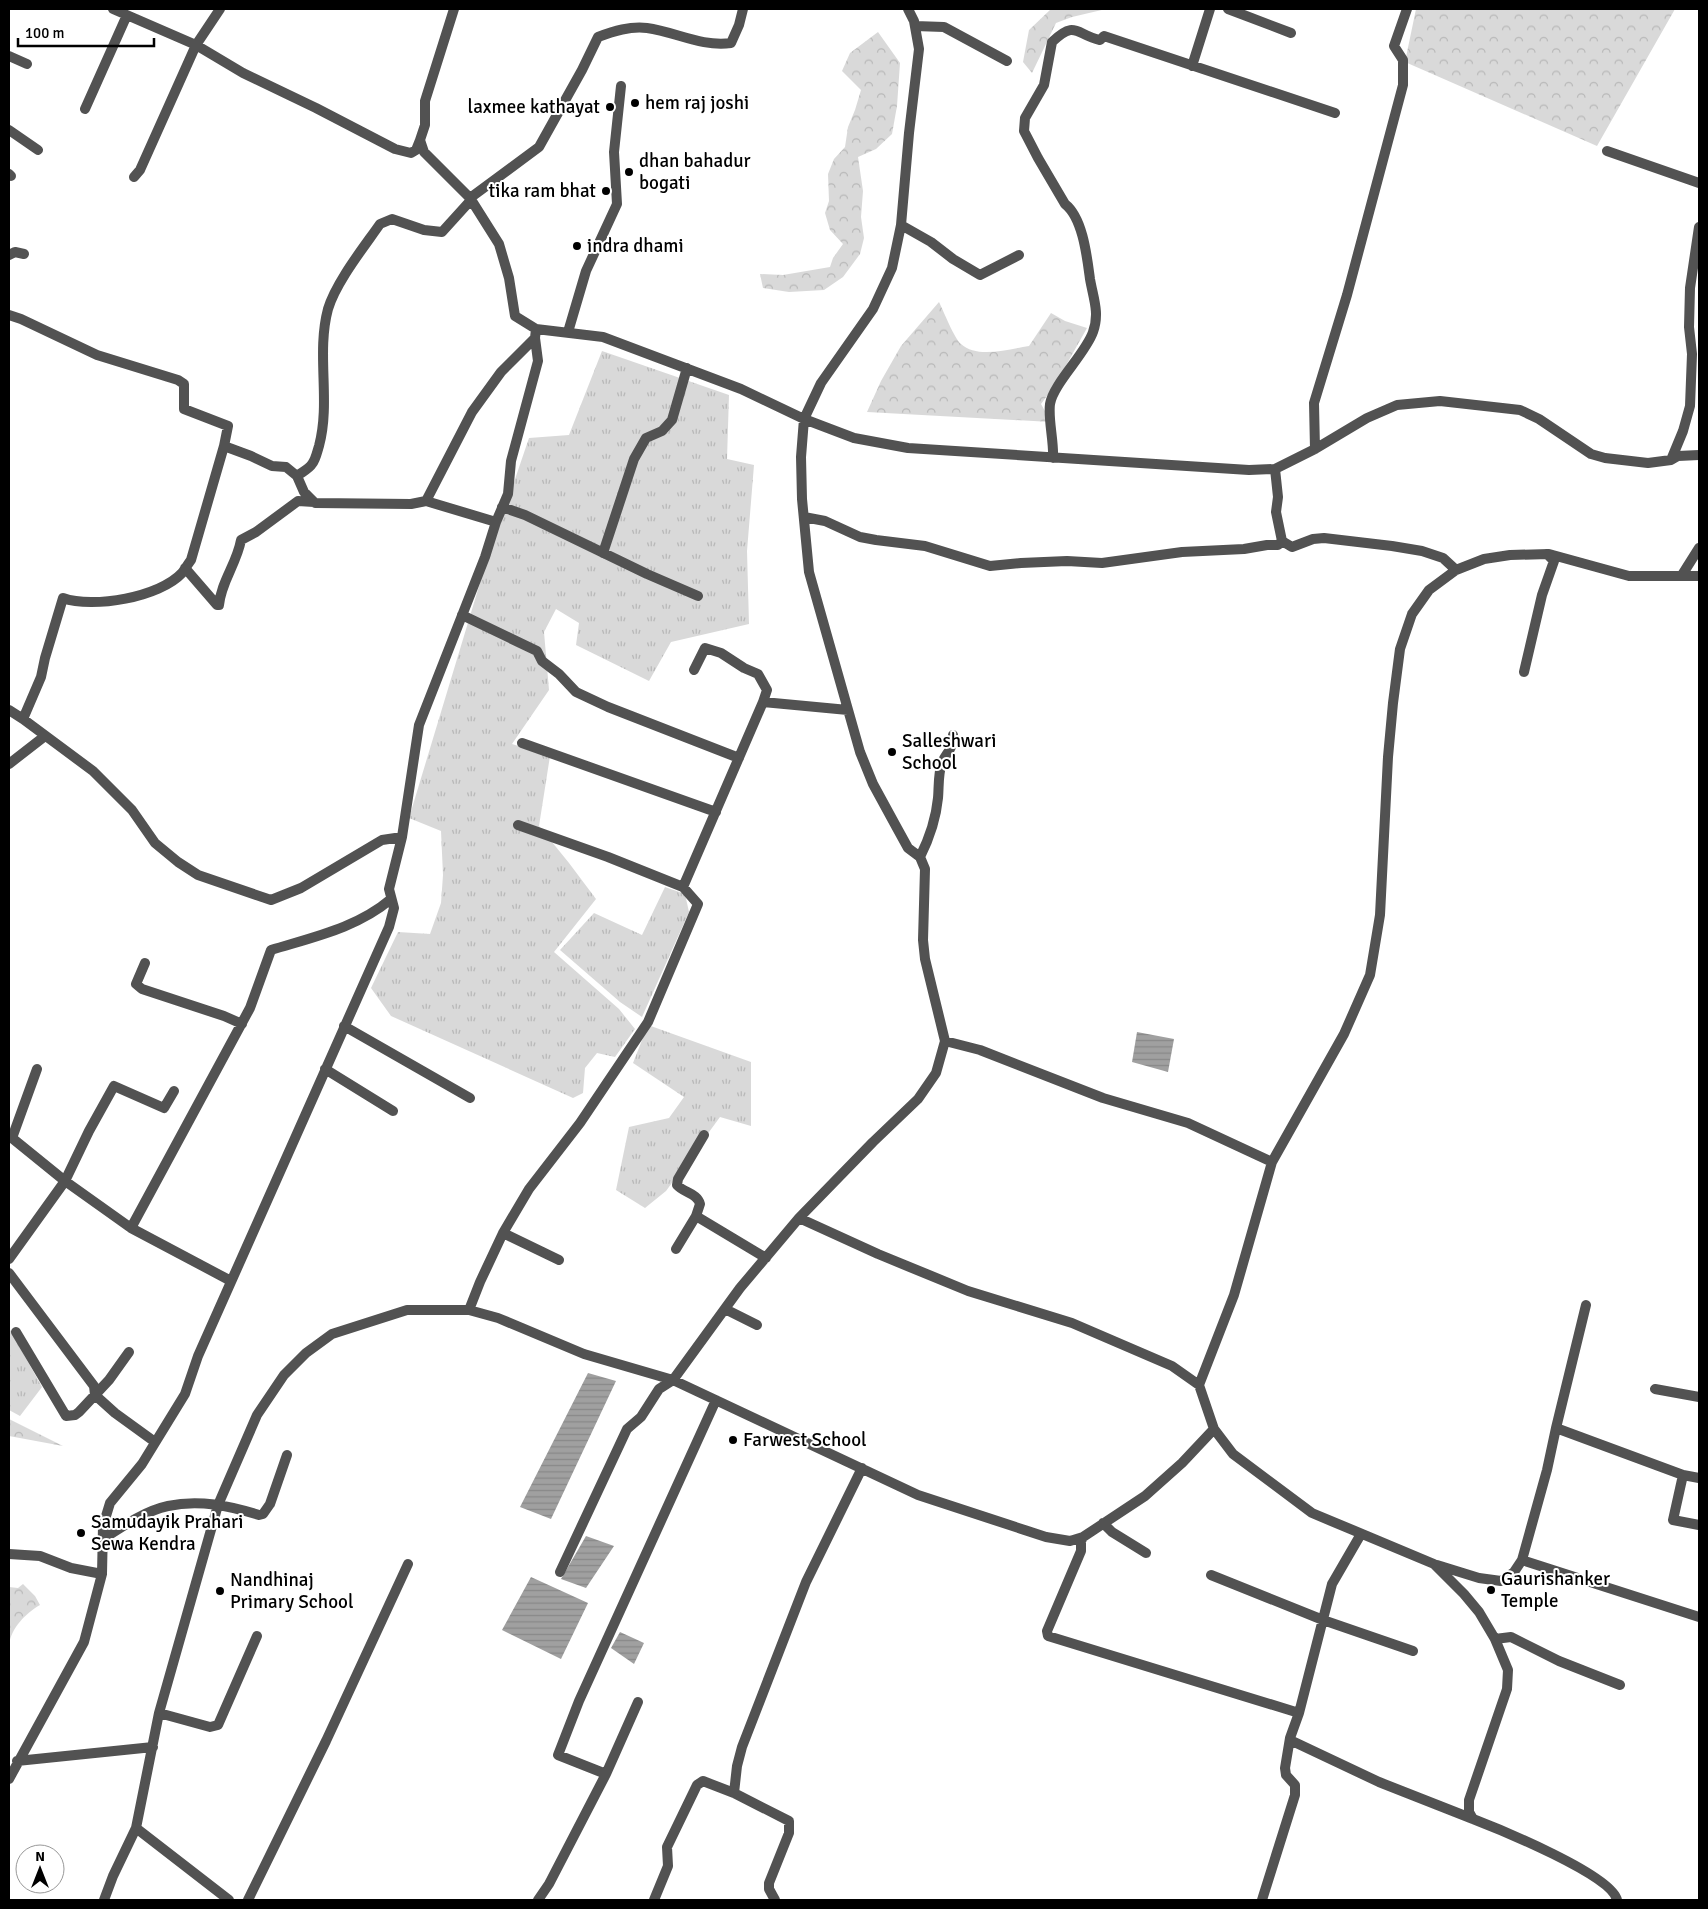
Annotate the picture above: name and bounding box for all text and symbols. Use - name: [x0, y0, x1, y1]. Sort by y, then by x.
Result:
- scale bar: [18, 15, 154, 47]
- text: 100 m: [25, 24, 65, 42]
- place label: hem raj joshi: [645, 91, 749, 115]
- place label: laxmee kathayat: [468, 95, 600, 119]
- marker: hem raj joshi: [629, 97, 641, 109]
- marker: laxmee kathayat: [604, 101, 616, 113]
- place label: dhan bahadur bogati: [639, 149, 751, 195]
- marker: dhan bahadur bogati: [623, 166, 635, 178]
- place label: tika ram bhat: [488, 179, 596, 203]
- marker: tika ram bhat: [600, 185, 612, 197]
- place label: indra dhami: [587, 234, 684, 258]
- marker: indra dhami: [571, 240, 583, 252]
- place label: Salleshwari School: [902, 729, 996, 775]
- marker: Salleshwari School: [886, 746, 898, 758]
- place label: Farwest School: [743, 1428, 867, 1452]
- marker: Farwest School: [727, 1434, 739, 1446]
- place label: Samudayik Prahari Sewa Kendra: [91, 1510, 244, 1556]
- marker: Samudayik Prahari Sewa Kendra: [75, 1527, 87, 1539]
- place label: Gaurishanker Temple: [1501, 1567, 1610, 1613]
- place label: Nandhinaj Primary School: [230, 1568, 353, 1614]
- marker: Gaurishanker Temple: [1485, 1584, 1497, 1596]
- marker: Nandhinaj Primary School: [214, 1585, 226, 1597]
- north arrow: [15, 1844, 65, 1894]
- text: N: [35, 1848, 45, 1865]

